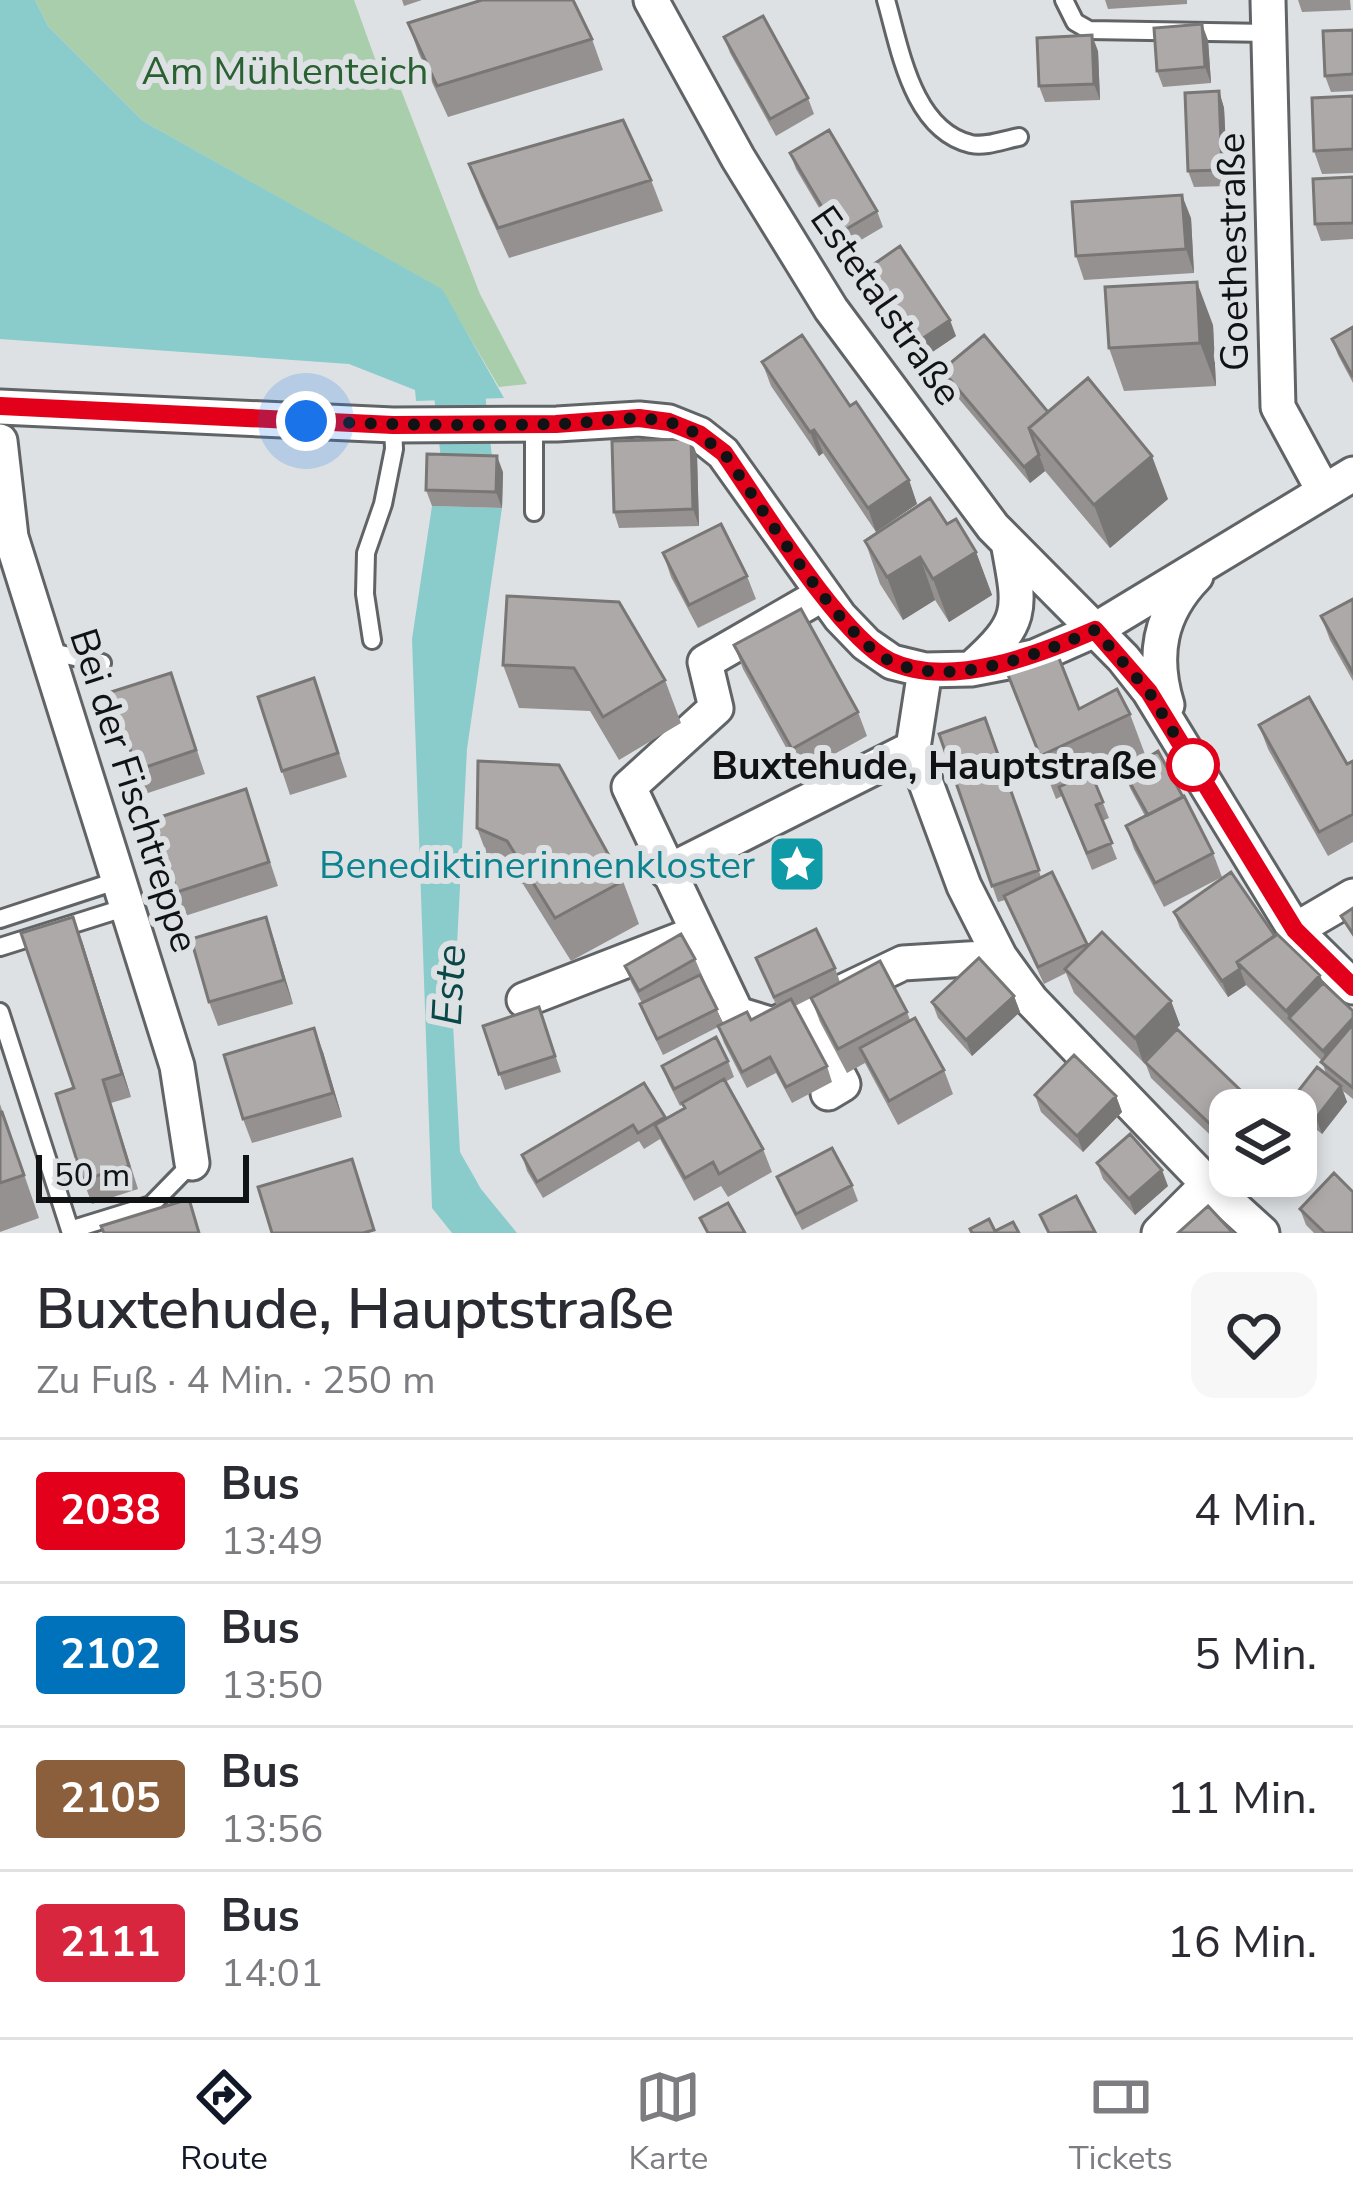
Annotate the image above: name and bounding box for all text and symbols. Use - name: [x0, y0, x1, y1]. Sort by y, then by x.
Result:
- park label: Am Mühlenteich: [142, 45, 428, 98]
- street label: Goethestraße: [1205, 132, 1262, 372]
- street label: Estetalstraße: [797, 196, 974, 416]
- your location: [276, 391, 336, 451]
- street label: Bei der Fischtreppe: [56, 622, 211, 959]
- place label: Buxtehude, Hauptstraße: [711, 740, 1157, 793]
- marker: Buxtehude, Hauptstraße: [1168, 740, 1218, 790]
- place icon: Benediktinerinnenkloster: [766, 833, 828, 895]
- place label: Benediktinerinnenkloster: [319, 839, 755, 892]
- water label: Este: [419, 943, 480, 1027]
- map controls: [1209, 1089, 1317, 1197]
- button: layers: [1209, 1089, 1317, 1197]
- scale bar: [36, 1149, 249, 1202]
- text: 50 m: [54, 1153, 130, 1198]
- text: Buxtehude, Hauptstraße: [36, 1270, 674, 1348]
- button: heart: [1191, 1272, 1317, 1398]
- text: Zu Fuß · 4 Min. · 250 m: [36, 1354, 436, 1407]
- text: Bus: [221, 1454, 300, 1515]
- text: 4 Min.: [1194, 1480, 1317, 1541]
- text: 2038: [60, 1482, 161, 1539]
- text: 13:49: [221, 1515, 323, 1568]
- text: Bus: [221, 1598, 300, 1659]
- text: 5 Min.: [1194, 1624, 1317, 1685]
- text: 2102: [60, 1626, 161, 1683]
- text: 13:50: [221, 1659, 323, 1712]
- text: Bus: [221, 1742, 300, 1803]
- text: 11 Min.: [1167, 1768, 1317, 1829]
- text: 2105: [60, 1770, 161, 1827]
- text: 13:56: [221, 1803, 323, 1856]
- text: Bus: [221, 1886, 300, 1947]
- text: 16 Min.: [1167, 1912, 1317, 1973]
- text: 2111: [60, 1914, 161, 1971]
- text: 14:01: [221, 1947, 323, 2000]
- tab: Route: [180, 2064, 268, 2181]
- tab: Karte: [628, 2064, 708, 2181]
- tab: Tickets: [1069, 2064, 1173, 2181]

